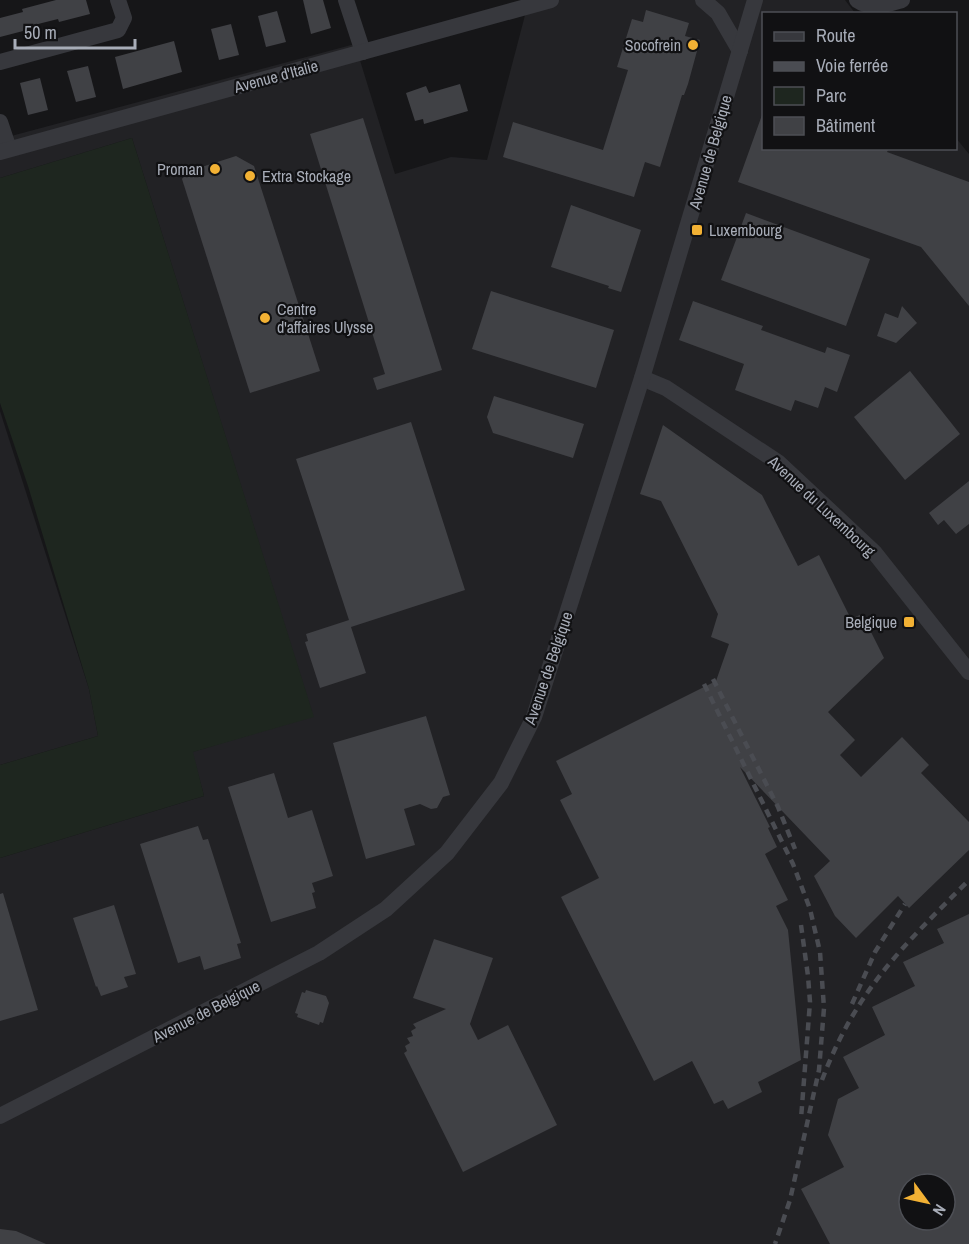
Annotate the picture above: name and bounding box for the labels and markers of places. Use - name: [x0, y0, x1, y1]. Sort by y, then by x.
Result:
- place label: Socofrein: [625, 34, 681, 56]
- marker: Socofrein: [686, 38, 700, 52]
- place label: Proman: [157, 158, 203, 180]
- marker: Proman: [208, 162, 222, 176]
- place label: Extra Stockage: [262, 165, 351, 187]
- marker: Extra Stockage: [243, 169, 257, 183]
- place label: Luxembourg: [709, 219, 783, 241]
- marker: Luxembourg: [690, 223, 704, 237]
- place label: Centre d'affaires Ulysse: [277, 298, 373, 338]
- marker: Centre d'affaires Ulysse: [258, 311, 272, 325]
- place label: Belgique: [845, 611, 897, 633]
- marker: Belgique: [902, 615, 916, 629]

